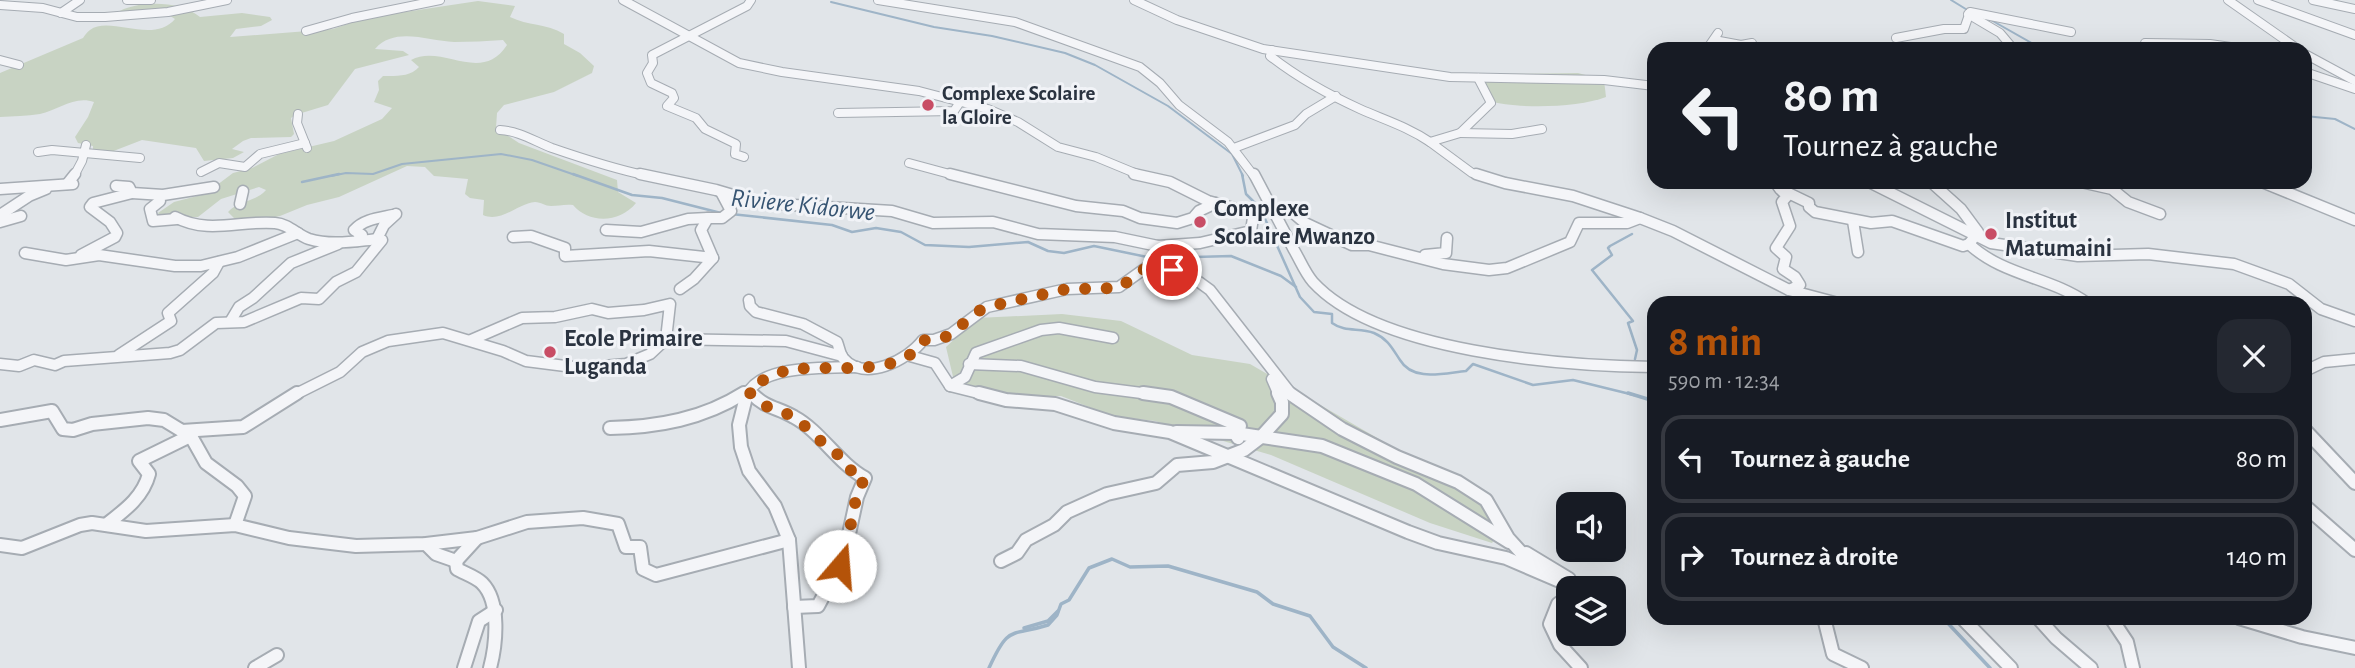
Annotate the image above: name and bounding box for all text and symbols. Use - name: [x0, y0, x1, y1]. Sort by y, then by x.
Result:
- icon: left: [1668, 70, 1759, 161]
- text: 80 m: [1783, 72, 1880, 121]
- place label: Complexe Scolaire la Gloire: [942, 83, 1095, 128]
- marker: Complexe Scolaire la Gloire: [920, 97, 936, 113]
- text: Tournez à gauche: [1783, 130, 1998, 162]
- water label: Riviere Kidorwe: [730, 184, 876, 226]
- place label: Complexe Scolaire Mwanzo: [1214, 197, 1375, 249]
- place label: Institut Matumaini: [2005, 209, 2112, 261]
- marker: Complexe Scolaire Mwanzo: [1192, 214, 1208, 230]
- marker: Institut Matumaini: [1983, 226, 1999, 242]
- pin: [1142, 240, 1202, 300]
- icon: arrive: [1153, 251, 1191, 289]
- button: close: [2217, 319, 2291, 393]
- text: 8 min: [1668, 321, 1762, 363]
- place label: Ecole Primaire Luganda: [564, 327, 703, 379]
- marker: Ecole Primaire Luganda: [542, 344, 558, 360]
- text: 590 m · 12:34: [1668, 370, 1780, 393]
- icon: left: [1672, 440, 1710, 478]
- text: Tournez à gauche: [1731, 446, 1910, 472]
- text: 80 m: [2236, 446, 2287, 472]
- map controls: [1556, 492, 1626, 646]
- button: sound: [1556, 492, 1626, 562]
- position arrow: [803, 529, 877, 603]
- icon: right: [1672, 538, 1710, 576]
- text: Tournez à droite: [1731, 544, 1898, 570]
- text: 140 m: [2227, 544, 2287, 570]
- button: layers: [1556, 576, 1626, 646]

